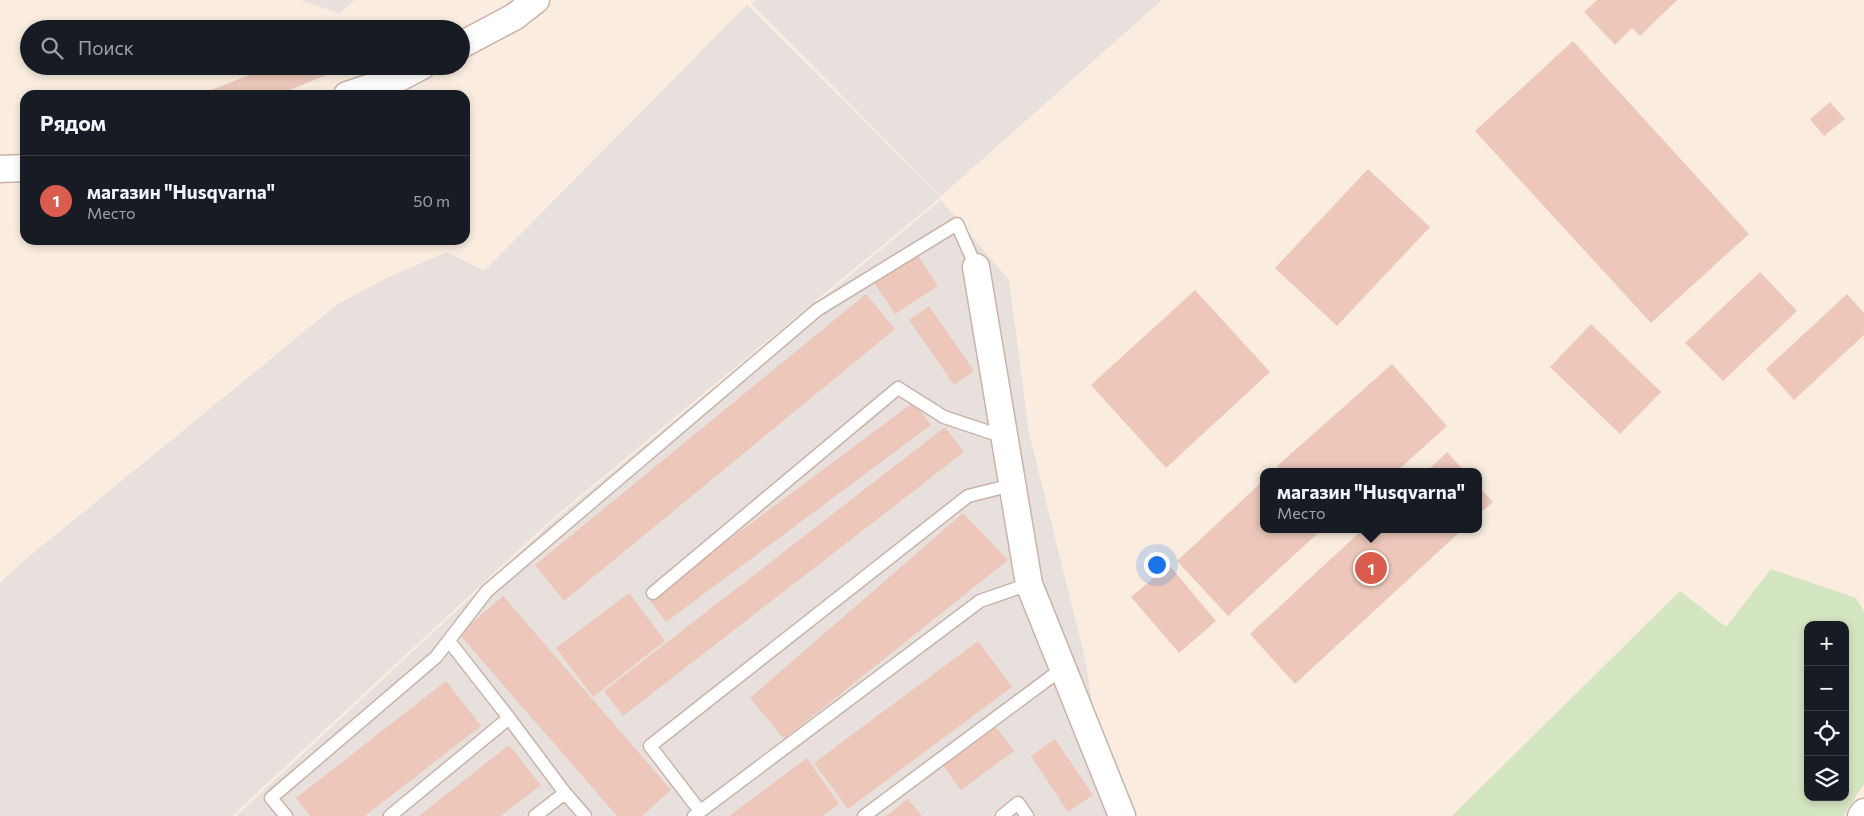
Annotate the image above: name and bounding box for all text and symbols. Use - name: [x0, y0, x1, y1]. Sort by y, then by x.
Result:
- search box: [20, 20, 470, 75]
- icon: search: [38, 34, 66, 62]
- text: Поиск: [78, 36, 134, 59]
- text: Рядом: [40, 110, 106, 135]
- text: магазин "Husqvarna": [87, 180, 275, 203]
- text: 1: [52, 191, 60, 210]
- text: 50 m: [413, 191, 450, 210]
- text: Место: [87, 203, 136, 222]
- popup: [1260, 468, 1482, 533]
- text: магазин "Husqvarna": [1277, 480, 1465, 503]
- text: Место: [1277, 503, 1326, 522]
- pin: 1: [1355, 549, 1387, 587]
- your location: [1144, 552, 1170, 578]
- map controls: [1804, 621, 1849, 801]
- button: +: [1804, 621, 1849, 666]
- button: −: [1804, 666, 1849, 711]
- button: locate: [1804, 711, 1849, 756]
- button: layers: [1804, 756, 1849, 801]

